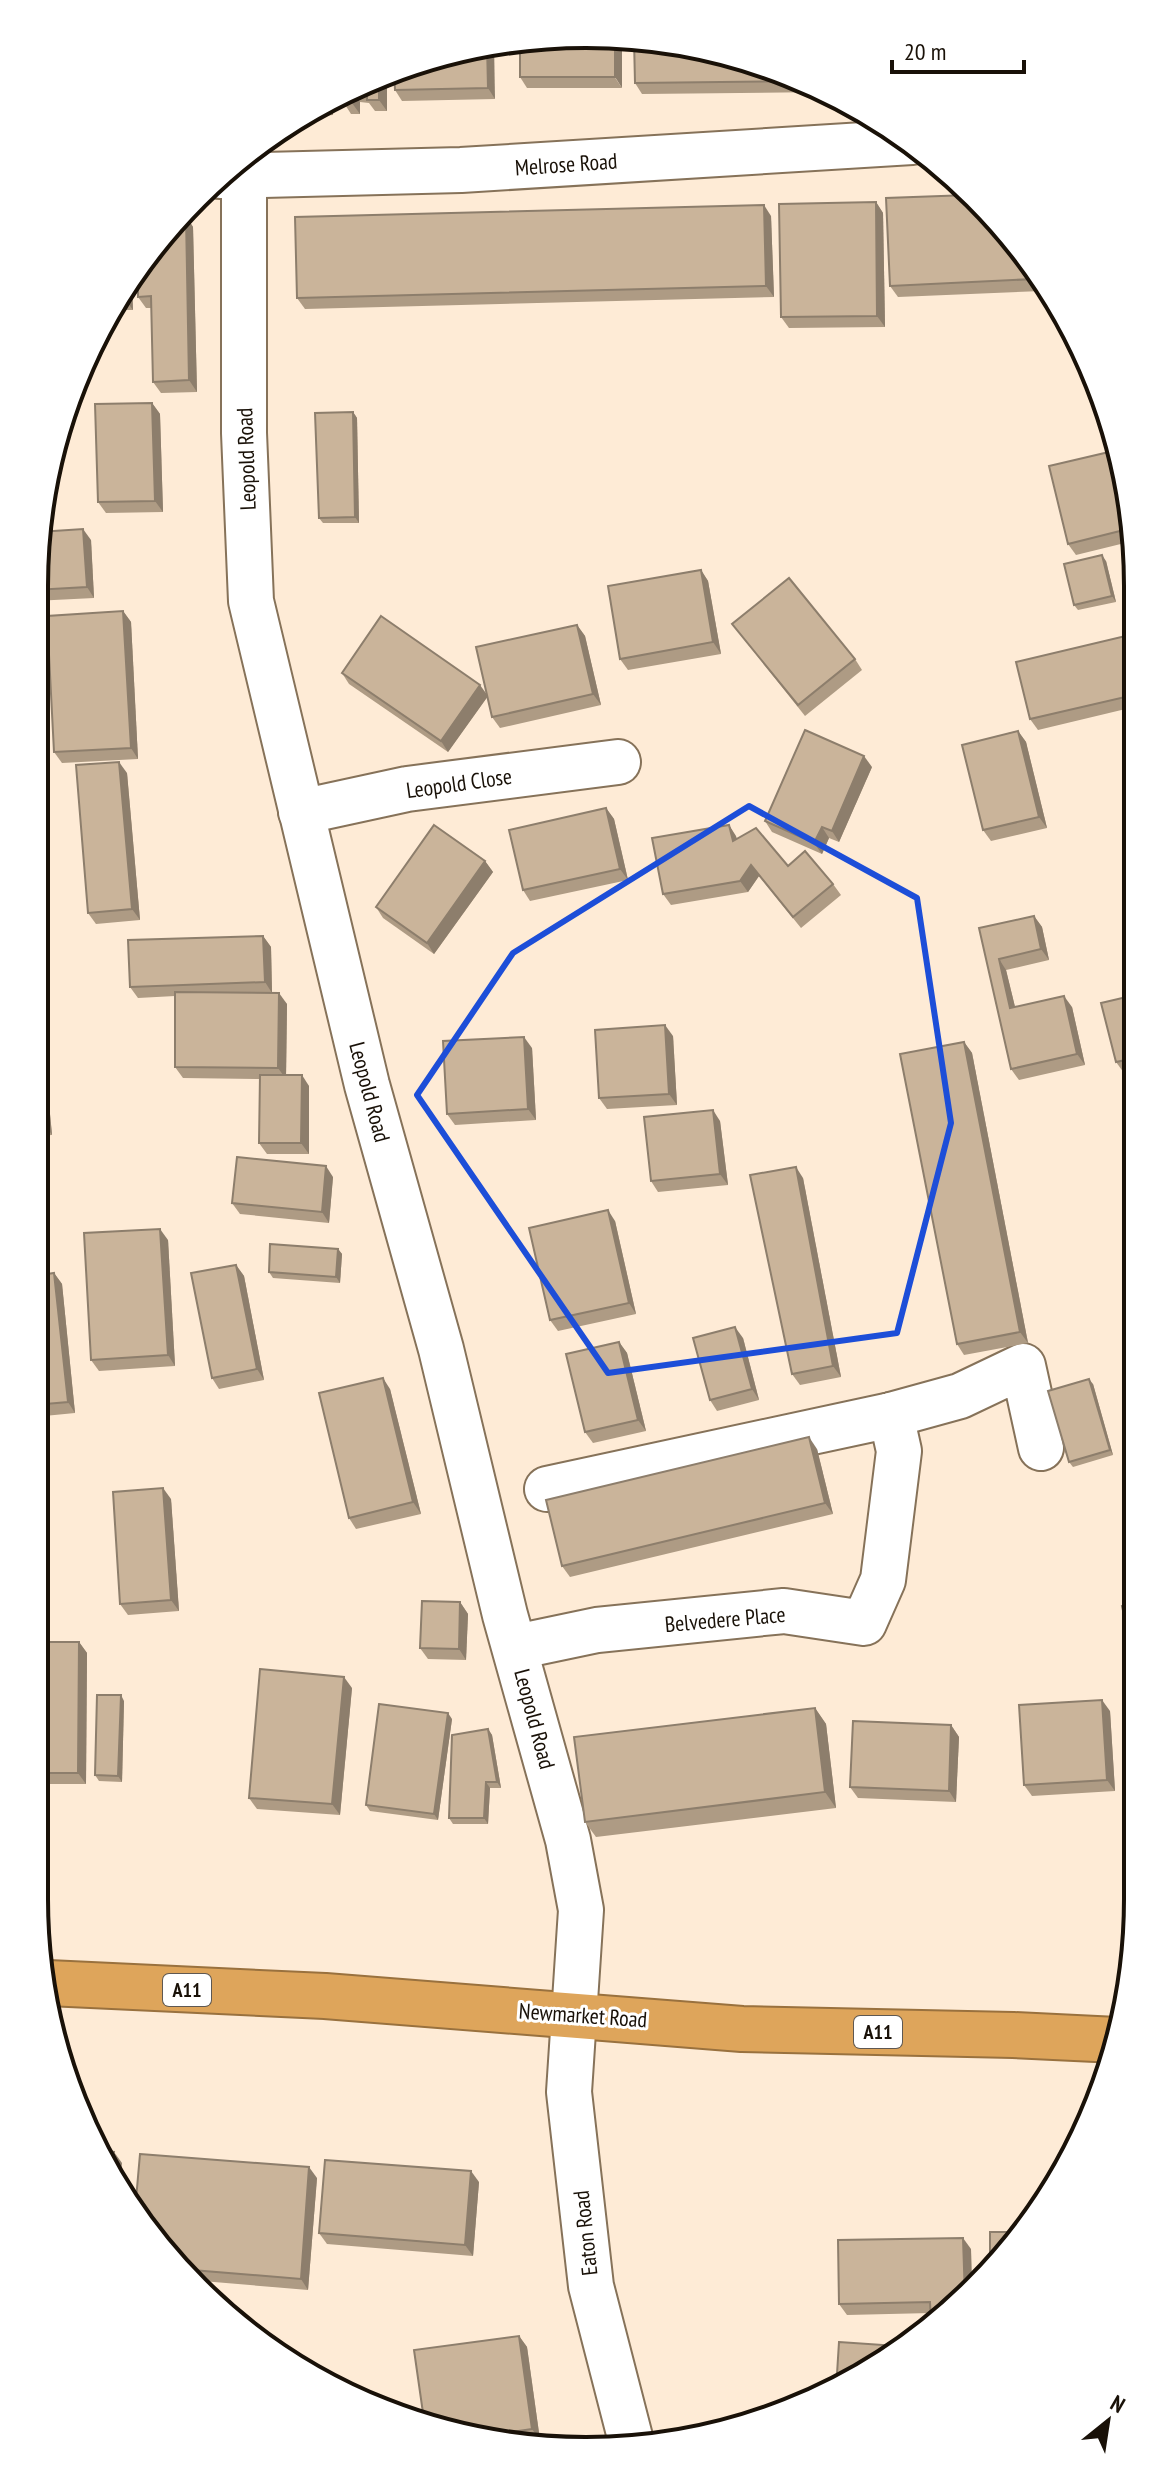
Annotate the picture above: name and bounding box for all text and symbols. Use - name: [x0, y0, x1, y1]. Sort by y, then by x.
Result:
- scale bar: [892, 24, 1024, 74]
- text: 20 m: [904, 36, 946, 67]
- street label: Melrose Road: [514, 146, 618, 182]
- street label: Leopold Road: [230, 407, 262, 511]
- street label: Leopold Close: [404, 762, 514, 804]
- street label: Leopold Road: [343, 1039, 397, 1145]
- street label: Belvedere Place: [664, 1600, 786, 1638]
- street label: Leopold Road: [508, 1666, 562, 1772]
- road number: A11: [163, 1974, 211, 2006]
- street label: Newmarket Road: [518, 1997, 648, 2033]
- road number: A11: [854, 2016, 902, 2048]
- street label: Eaton Road: [567, 2189, 603, 2277]
- north arrow: [1068, 2381, 1148, 2461]
- text: N: [1106, 2389, 1130, 2419]

